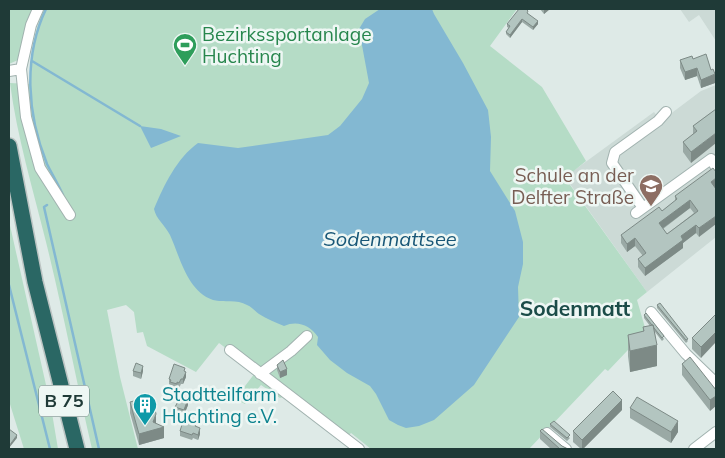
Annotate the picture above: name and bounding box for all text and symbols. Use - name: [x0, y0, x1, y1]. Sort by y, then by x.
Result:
- place label: Bezirkssportanlage Huchting: [202, 22, 372, 68]
- sports icon: Bezirkssportanlage Huchting: [172, 32, 198, 66]
- place label: Schule an der Delfter Straße: [511, 163, 634, 209]
- school or university icon: Schule an der Delfter Straße: [638, 173, 664, 207]
- water label: Sodenmattsee: [323, 226, 457, 251]
- district label: Sodenmatt: [520, 295, 630, 321]
- place label: Stadtteilfarm Huchting e.V.: [162, 382, 277, 428]
- road number: B 75: [39, 386, 89, 416]
- building icon: Stadtteilfarm Huchting e.V.: [132, 392, 158, 426]

